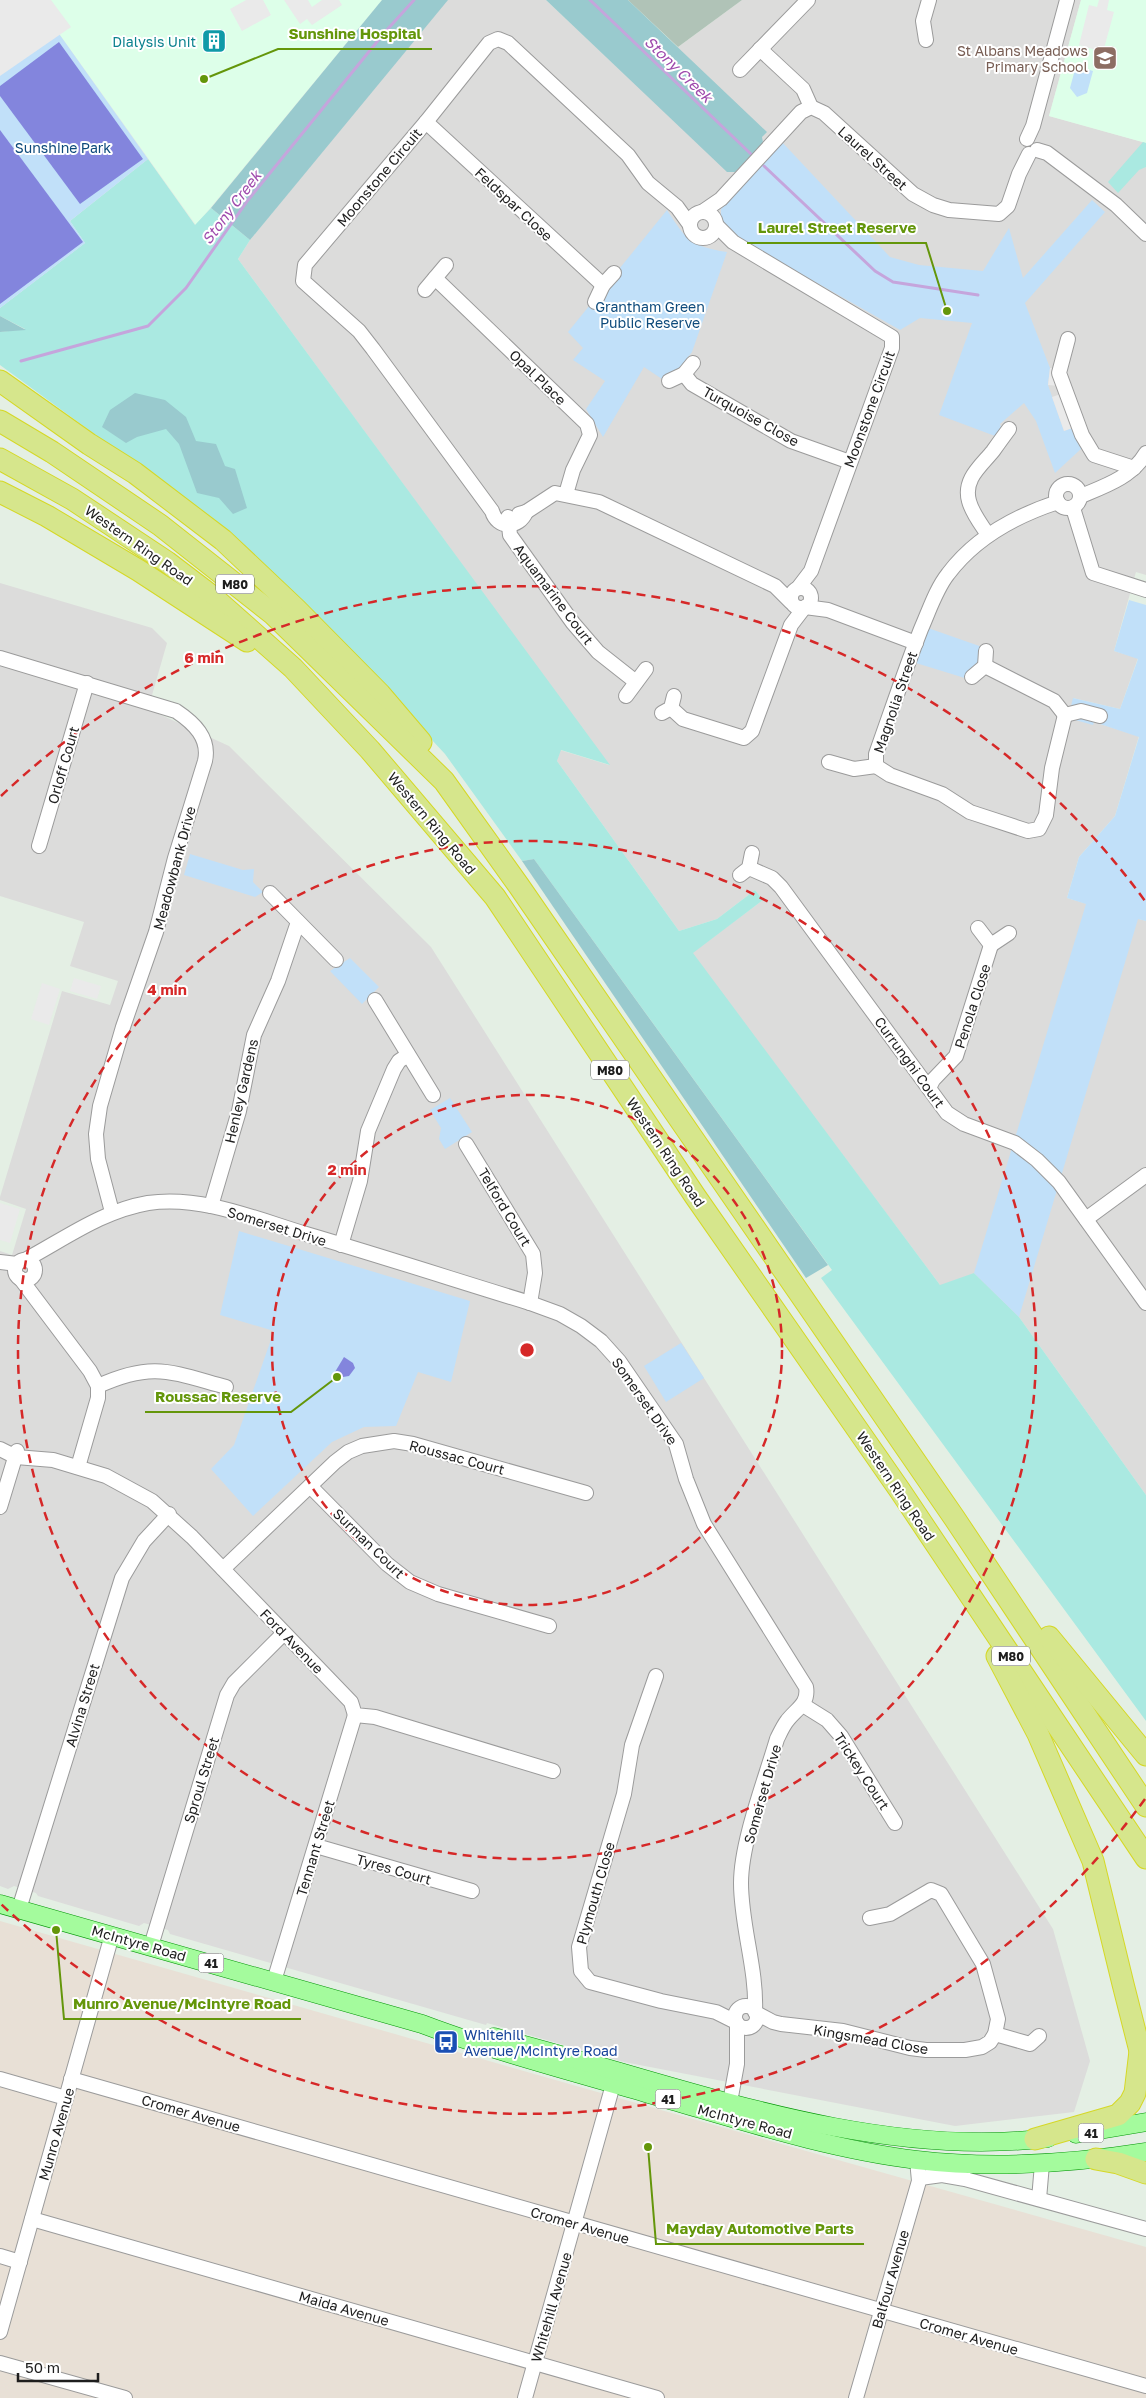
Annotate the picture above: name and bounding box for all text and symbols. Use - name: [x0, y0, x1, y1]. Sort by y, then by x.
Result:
- callout: Sunshine Hospital: [278, 19, 432, 49]
- text: Sunshine Hospital: [288, 24, 422, 42]
- building icon: Dialysis Unit: [201, 28, 227, 54]
- water label: Stony Creek: [641, 32, 718, 108]
- place label: Dialysis Unit: [112, 33, 196, 50]
- place label: St Albans Meadows Primary School: [957, 42, 1088, 75]
- school or university icon: St Albans Meadows Primary School: [1092, 45, 1118, 71]
- street label: Laurel Street: [835, 122, 911, 194]
- street label: Moonstone Circuit: [333, 124, 425, 230]
- park label: Sunshine Park: [15, 139, 111, 156]
- street label: Feldspar Close: [472, 164, 556, 244]
- water label: Stony Creek: [198, 166, 266, 248]
- callout: Laurel Street Reserve: [747, 213, 926, 243]
- text: Laurel Street Reserve: [758, 218, 916, 236]
- park label: Grantham Green Public Reserve: [595, 298, 705, 331]
- street label: Opal Place: [506, 346, 570, 408]
- street label: Moonstone Circuit: [840, 348, 898, 470]
- street label: Turquoise Close: [700, 383, 802, 449]
- street label: Western Ring Road: [82, 501, 196, 589]
- street label: Aquamarine Court: [511, 540, 597, 648]
- road number: M80: [216, 574, 254, 594]
- text: 6 min: [184, 648, 224, 666]
- street label: Magnolia Street: [870, 649, 920, 755]
- street label: Orloff Court: [44, 724, 82, 806]
- street label: Western Ring Road: [384, 769, 480, 877]
- street label: Meadowbank Drive: [149, 804, 199, 932]
- street label: Penola Close: [950, 962, 994, 1050]
- text: 4 min: [147, 980, 187, 998]
- street label: Currunghi Court: [871, 1013, 949, 1111]
- street label: Henley Gardens: [221, 1037, 261, 1145]
- road number: M80: [591, 1060, 629, 1080]
- street label: Western Ring Road: [623, 1094, 709, 1210]
- text: 2 min: [327, 1160, 367, 1178]
- street label: Telford Court: [475, 1165, 535, 1249]
- street label: Somerset Drive: [225, 1203, 329, 1249]
- centre of rings: [518, 1341, 536, 1359]
- street label: Somerset Drive: [609, 1354, 681, 1448]
- callout: Roussac Reserve: [145, 1382, 291, 1412]
- text: Roussac Reserve: [155, 1387, 281, 1405]
- street label: Western Ring Road: [853, 1428, 939, 1544]
- street label: Roussac Court: [408, 1436, 506, 1478]
- street label: Surman Court: [330, 1505, 408, 1581]
- street label: Ford Avenue: [257, 1605, 327, 1677]
- road number: M80: [992, 1646, 1030, 1665]
- street label: Alvina Street: [61, 1661, 103, 1749]
- street label: Trickey Court: [831, 1729, 893, 1813]
- street label: Sproul Street: [180, 1735, 222, 1825]
- street label: Somerset Drive: [740, 1742, 784, 1846]
- street label: Tennant Street: [292, 1798, 338, 1898]
- street label: Plymouth Close: [572, 1840, 618, 1946]
- street label: Tyres Court: [354, 1850, 434, 1888]
- street label: McIntyre Road: [90, 1921, 188, 1965]
- road number: 41: [198, 1954, 224, 1972]
- callout: Munro Avenue/McIntyre Road: [64, 1989, 301, 2019]
- text: Munro Avenue/McIntyre Road: [73, 1994, 291, 2012]
- street label: Kingsmead Close: [812, 2021, 930, 2057]
- place label: Whitehill Avenue/McIntyre Road: [464, 2026, 618, 2059]
- bus stop icon: Whitehill Avenue/McIntyre Road: [433, 2029, 459, 2055]
- street label: Munro Avenue: [35, 2086, 77, 2182]
- road number: 41: [656, 2090, 680, 2108]
- street label: Cromer Avenue: [140, 2091, 242, 2135]
- street label: McIntyre Road: [696, 2100, 794, 2142]
- road number: 41: [1078, 2124, 1104, 2142]
- street label: Cromer Avenue: [529, 2203, 631, 2247]
- callout: Mayday Automotive Parts: [656, 2214, 864, 2244]
- text: Mayday Automotive Parts: [666, 2219, 854, 2237]
- street label: Balfour Avenue: [868, 2228, 912, 2330]
- street label: Whitehill Avenue: [527, 2250, 575, 2364]
- street label: Maida Avenue: [297, 2287, 391, 2329]
- street label: Cromer Avenue: [918, 2314, 1020, 2358]
- scale bar: [18, 2350, 98, 2382]
- text: 50 m: [25, 2358, 60, 2376]

